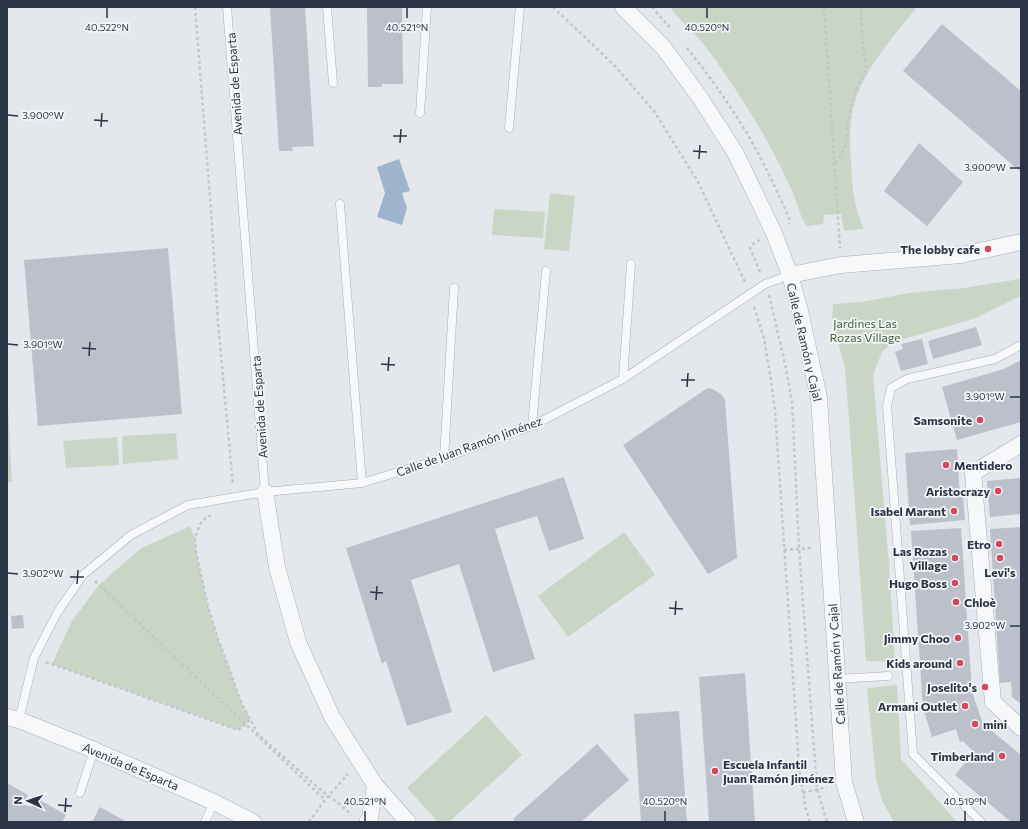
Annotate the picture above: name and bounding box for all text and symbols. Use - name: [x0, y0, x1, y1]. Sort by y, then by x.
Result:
- text: 40.522°N: [85, 21, 129, 33]
- text: 40.521°N: [386, 21, 428, 33]
- text: 40.520°N: [685, 21, 729, 33]
- street label: Avenida de Esparta: [223, 32, 245, 136]
- text: 3.900°W: [22, 109, 64, 121]
- text: 3.900°W: [964, 161, 1006, 173]
- place label: The lobby cafe: [900, 242, 980, 256]
- marker: The lobby cafe: [983, 244, 993, 254]
- street label: Calle de Ramón y Cajal: [785, 281, 825, 403]
- park label: Jardines Las Rozas Village: [829, 316, 901, 344]
- text: 3.901°W: [23, 338, 63, 350]
- street label: Avenida de Esparta: [248, 355, 270, 459]
- text: 3.901°W: [965, 390, 1005, 402]
- street label: Calle de Juan Ramón Jiménez: [394, 413, 544, 480]
- place label: Samsonite: [914, 413, 972, 427]
- marker: Samsonite: [975, 415, 985, 425]
- place label: Mentidero: [954, 458, 1012, 472]
- marker: Mentidero: [941, 460, 951, 470]
- place label: Aristocrazy: [926, 484, 990, 498]
- marker: Aristocrazy: [993, 486, 1003, 496]
- place label: Isabel Marant: [870, 504, 946, 518]
- marker: Isabel Marant: [949, 506, 959, 516]
- place label: Etro: [967, 537, 991, 551]
- marker: Etro: [994, 539, 1004, 549]
- place label: Las Rozas Village: [893, 544, 947, 572]
- marker: Las Rozas Village: [950, 553, 960, 563]
- marker: Levi's: [995, 553, 1005, 563]
- place label: Levi's: [984, 565, 1016, 579]
- text: 3.902°W: [23, 567, 63, 579]
- place label: Hugo Boss: [889, 576, 947, 590]
- marker: Hugo Boss: [950, 578, 960, 588]
- place label: Chloè: [964, 595, 996, 609]
- marker: Chloè: [951, 597, 961, 607]
- street label: Calle de Ramón y Cajal: [825, 603, 847, 725]
- text: 3.902°W: [965, 619, 1005, 631]
- place label: Jimmy Choo: [884, 631, 950, 646]
- marker: Jimmy Choo: [953, 633, 963, 643]
- place label: Kids around: [886, 656, 952, 670]
- marker: Kids around: [955, 658, 965, 668]
- place label: Joselito's: [927, 680, 977, 695]
- marker: Joselito's: [980, 682, 990, 692]
- place label: Armani Outlet: [878, 699, 957, 713]
- marker: Armani Outlet: [960, 701, 970, 711]
- place label: mini: [983, 717, 1007, 731]
- marker: mini: [970, 719, 980, 729]
- street label: Avenida de Esparta: [81, 739, 181, 793]
- place label: Timberland: [931, 749, 994, 763]
- marker: Timberland: [997, 751, 1007, 761]
- place label: Escuela Infantil Juan Ramón Jiménez: [723, 757, 834, 786]
- marker: Escuela Infantil Juan Ramón Jiménez: [710, 766, 720, 776]
- north arrow: [8, 781, 48, 821]
- text: 40.521°N: [344, 795, 386, 807]
- text: 40.520°N: [643, 795, 687, 807]
- text: 40.519°N: [943, 795, 987, 807]
- text: N: [11, 796, 24, 805]

